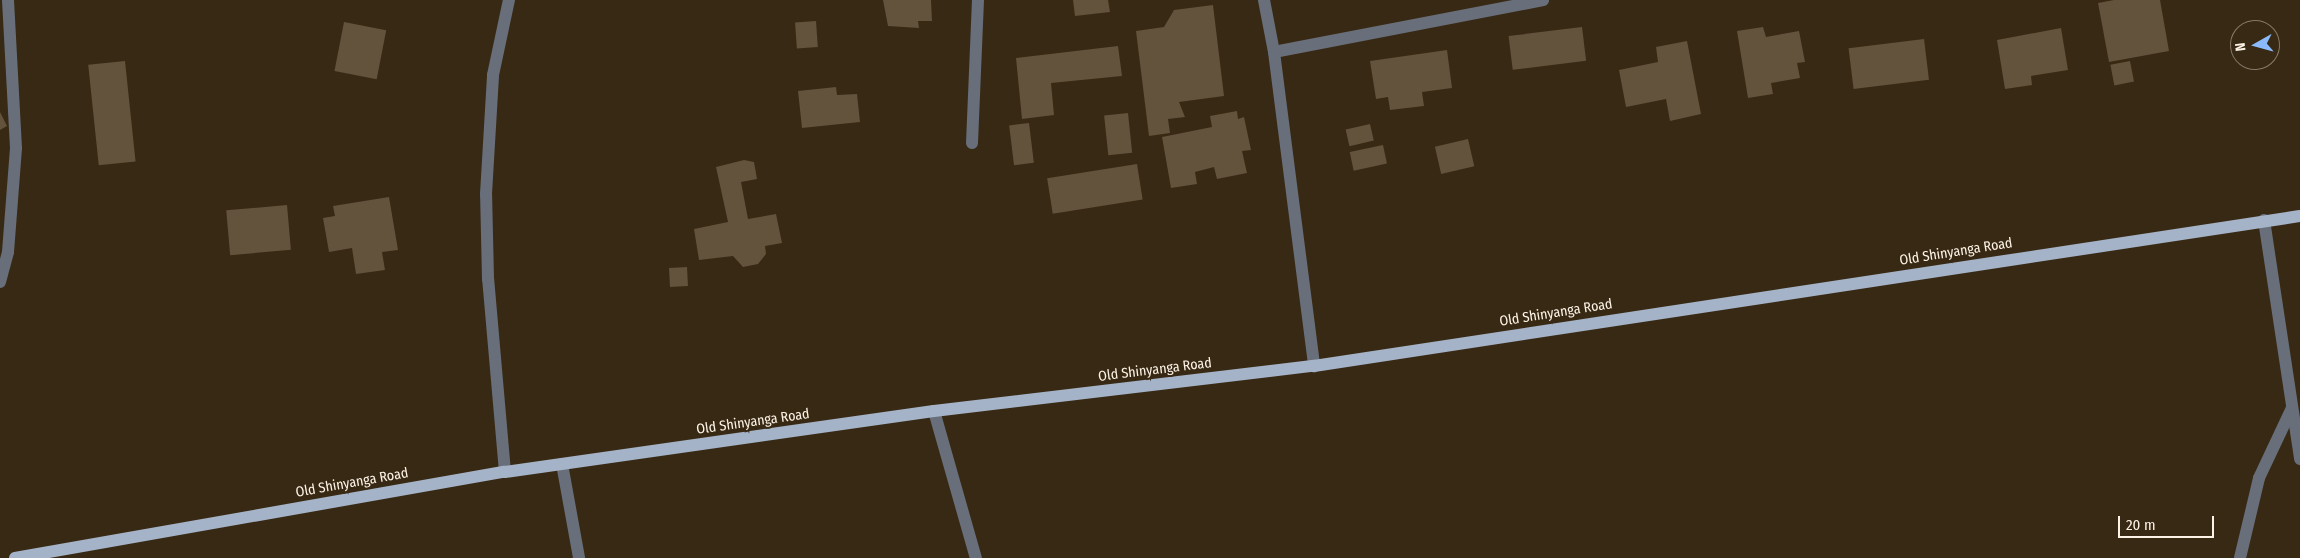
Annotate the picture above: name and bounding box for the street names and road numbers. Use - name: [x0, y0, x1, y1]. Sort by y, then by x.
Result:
- street label: Old Shinyanga Road: [1898, 235, 2014, 269]
- street label: Old Shinyanga Road: [1498, 296, 1614, 330]
- street label: Old Shinyanga Road: [1097, 355, 1213, 385]
- street label: Old Shinyanga Road: [695, 406, 811, 438]
- street label: Old Shinyanga Road: [294, 465, 410, 501]

